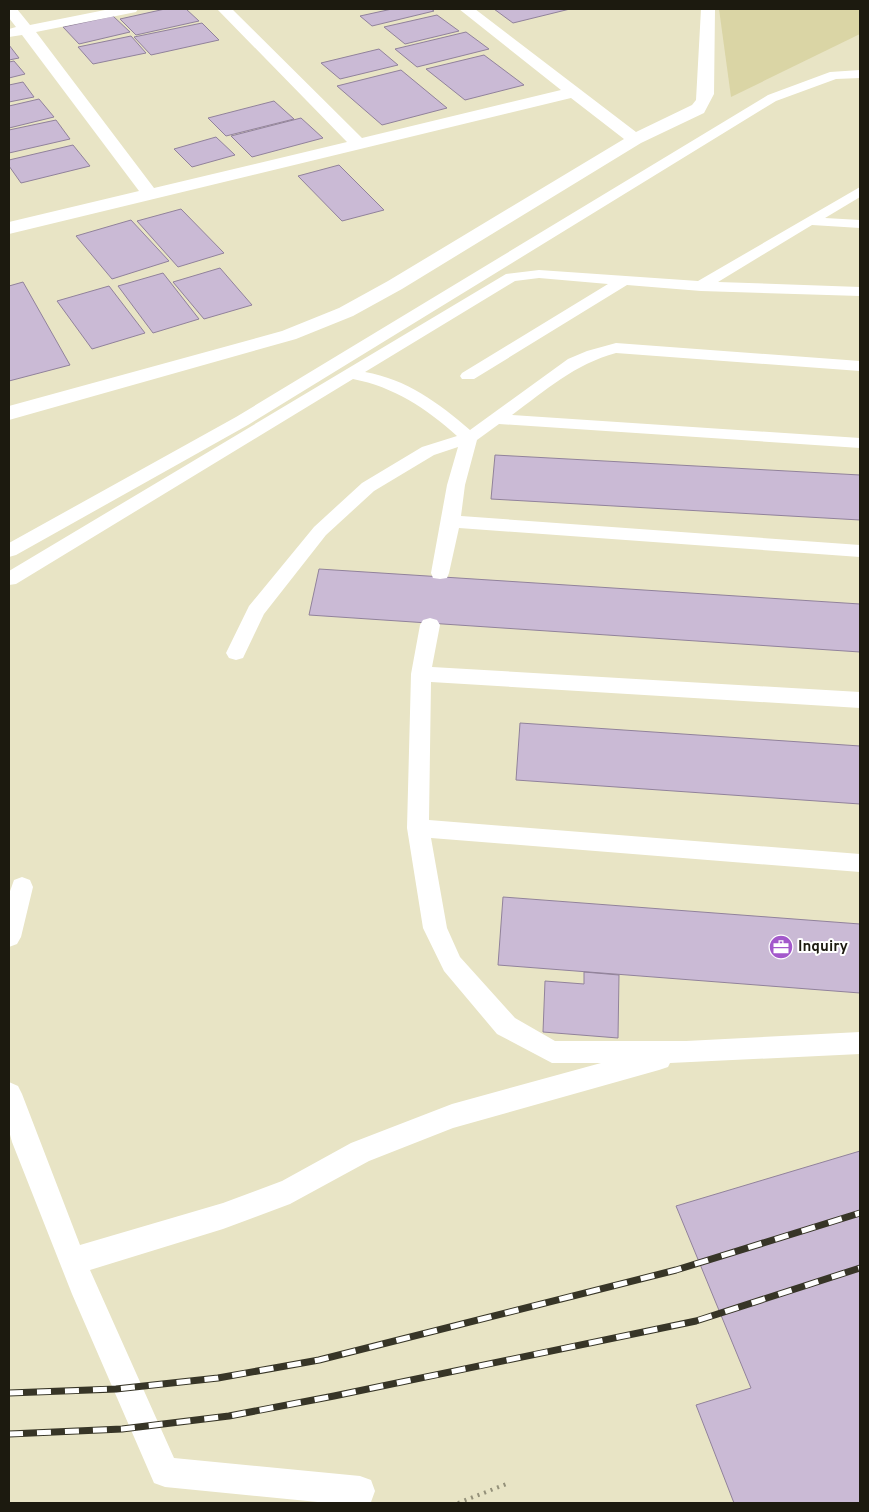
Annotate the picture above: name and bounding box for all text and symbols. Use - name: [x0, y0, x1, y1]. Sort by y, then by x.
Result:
- office icon: Inquiry: [768, 934, 794, 960]
- place label: Inquiry: [798, 938, 849, 957]

